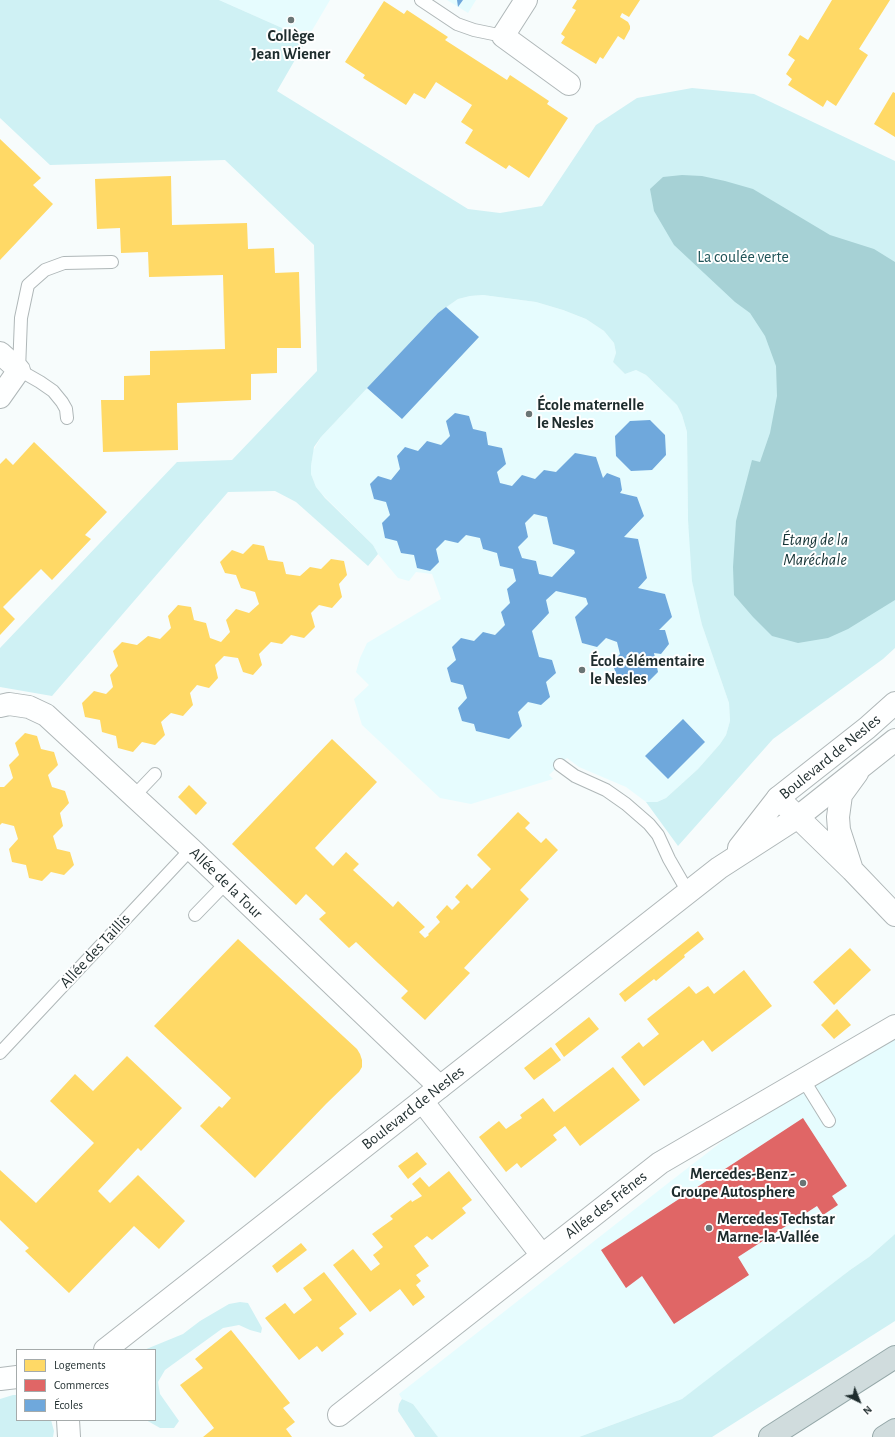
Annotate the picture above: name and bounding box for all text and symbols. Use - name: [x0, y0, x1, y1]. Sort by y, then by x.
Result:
- marker: Collège Jean Wiener: [286, 15, 296, 25]
- place label: Collège Jean Wiener: [252, 26, 330, 64]
- park label: La coulée verte: [697, 247, 789, 267]
- place label: École maternelle le Nesles: [537, 395, 644, 433]
- marker: École maternelle le Nesles: [524, 409, 534, 419]
- water label: Étang de la Maréchale: [782, 530, 848, 570]
- place label: École élémentaire le Nesles: [590, 651, 705, 689]
- marker: École élémentaire le Nesles: [577, 665, 587, 675]
- street label: Boulevard de Nesles: [775, 710, 885, 804]
- street label: Allée de la Tour: [185, 843, 267, 923]
- street label: Allée des Taillis: [56, 910, 134, 992]
- street label: Boulevard de Nesles: [358, 1062, 468, 1154]
- place label: Mercedes-Benz - Groupe Autosphere: [671, 1164, 795, 1202]
- street label: Allée des Frênes: [561, 1167, 651, 1243]
- marker: Mercedes-Benz - Groupe Autosphere: [798, 1178, 808, 1188]
- place label: Mercedes Techstar Marne-la-Vallée: [717, 1209, 835, 1247]
- marker: Mercedes Techstar Marne-la-Vallée: [704, 1223, 714, 1233]
- legend: [16, 1349, 156, 1421]
- text: Logements: [54, 1359, 106, 1371]
- text: Commerces: [54, 1379, 109, 1391]
- north arrow: [839, 1381, 879, 1421]
- text: Écoles: [54, 1399, 83, 1411]
- text: N: [861, 1404, 874, 1417]

